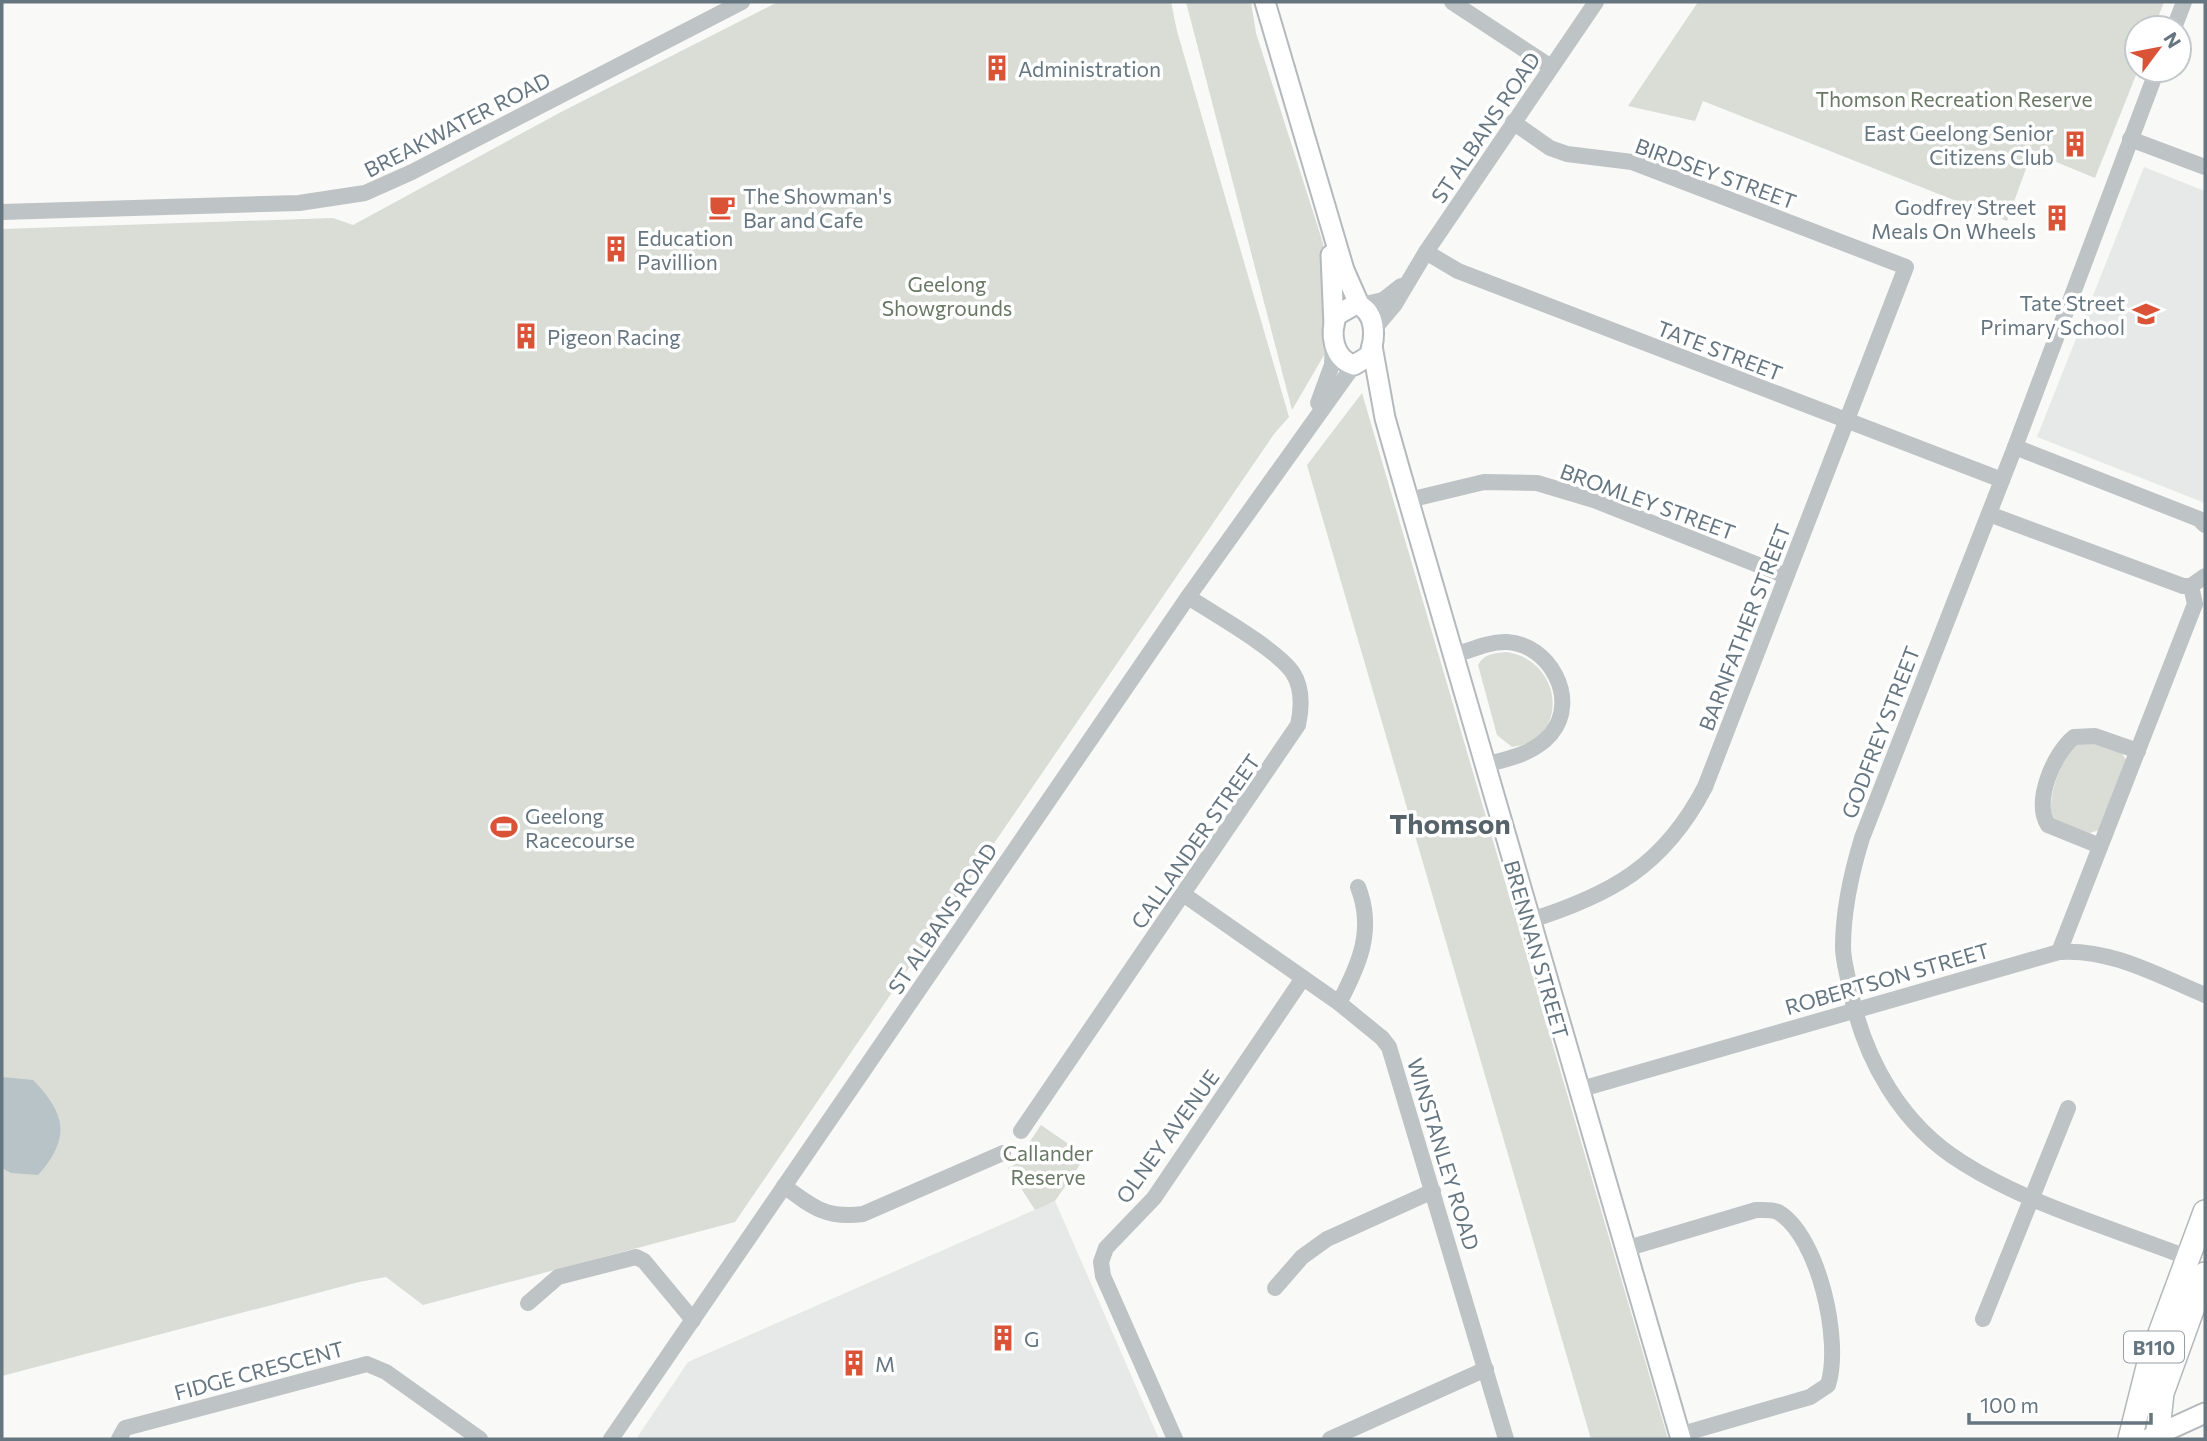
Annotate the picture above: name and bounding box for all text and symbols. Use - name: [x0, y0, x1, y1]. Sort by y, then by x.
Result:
- north arrow: [2123, 14, 2193, 84]
- text: N: [2159, 28, 2186, 52]
- street label: ST ALBANS ROAD: [1425, 47, 1545, 207]
- building icon: Administration: [982, 53, 1012, 83]
- place label: Administration: [1018, 56, 1161, 81]
- street label: BREAKWATER ROAD: [360, 66, 554, 182]
- park label: Thomson Recreation Reserve: [1815, 86, 2093, 111]
- place label: East Geelong Senior Citizens Club: [1864, 120, 2054, 169]
- building icon: East Geelong Senior Citizens Club: [2060, 129, 2090, 159]
- street label: BIRDSEY STREET: [1632, 132, 1800, 214]
- place label: The Showman's Bar and Cafe: [743, 183, 892, 232]
- cafe icon: The Showman's Bar and Cafe: [707, 192, 737, 222]
- place label: Godfrey Street Meals On Wheels: [1871, 194, 2036, 243]
- building icon: Godfrey Street Meals On Wheels: [2042, 203, 2072, 233]
- place label: Education Pavillion: [637, 225, 733, 274]
- building icon: Education Pavillion: [601, 234, 631, 264]
- park label: Geelong Showgrounds: [882, 271, 1012, 320]
- place label: Tate Street Primary School: [1980, 290, 2125, 339]
- school or university icon: Tate Street Primary School: [2131, 299, 2161, 329]
- street label: TATE STREET: [1654, 315, 1786, 385]
- building icon: Pigeon Racing: [511, 321, 541, 351]
- place label: Pigeon Racing: [547, 324, 681, 349]
- street label: BROMLEY STREET: [1557, 458, 1739, 544]
- street label: BARNFATHER STREET: [1693, 520, 1795, 734]
- street label: GODFREY STREET: [1836, 642, 1924, 822]
- street label: CALLANDER STREET: [1125, 749, 1265, 933]
- place label: Geelong Racecourse: [525, 803, 635, 852]
- district label: Thomson: [1389, 806, 1511, 840]
- sports icon: Geelong Racecourse: [489, 812, 519, 842]
- street label: ST ALBANS ROAD: [882, 838, 1002, 998]
- street label: BRENNAN STREET: [1500, 857, 1574, 1041]
- street label: ROBERTSON STREET: [1782, 937, 1992, 1019]
- street label: WINSTANLEY ROAD: [1403, 1055, 1485, 1253]
- street label: OLNEY AVENUE: [1110, 1064, 1224, 1208]
- park label: Callander Reserve: [1003, 1140, 1093, 1189]
- building icon: G: [988, 1323, 1018, 1353]
- place label: G: [1024, 1326, 1039, 1351]
- road number: B110: [2124, 1331, 2184, 1362]
- street label: FIDGE CRESCENT: [171, 1335, 347, 1405]
- building icon: M: [839, 1348, 869, 1378]
- place label: M: [875, 1351, 895, 1376]
- scale bar: [1969, 1382, 2151, 1426]
- text: 100 m: [1980, 1392, 2039, 1417]

